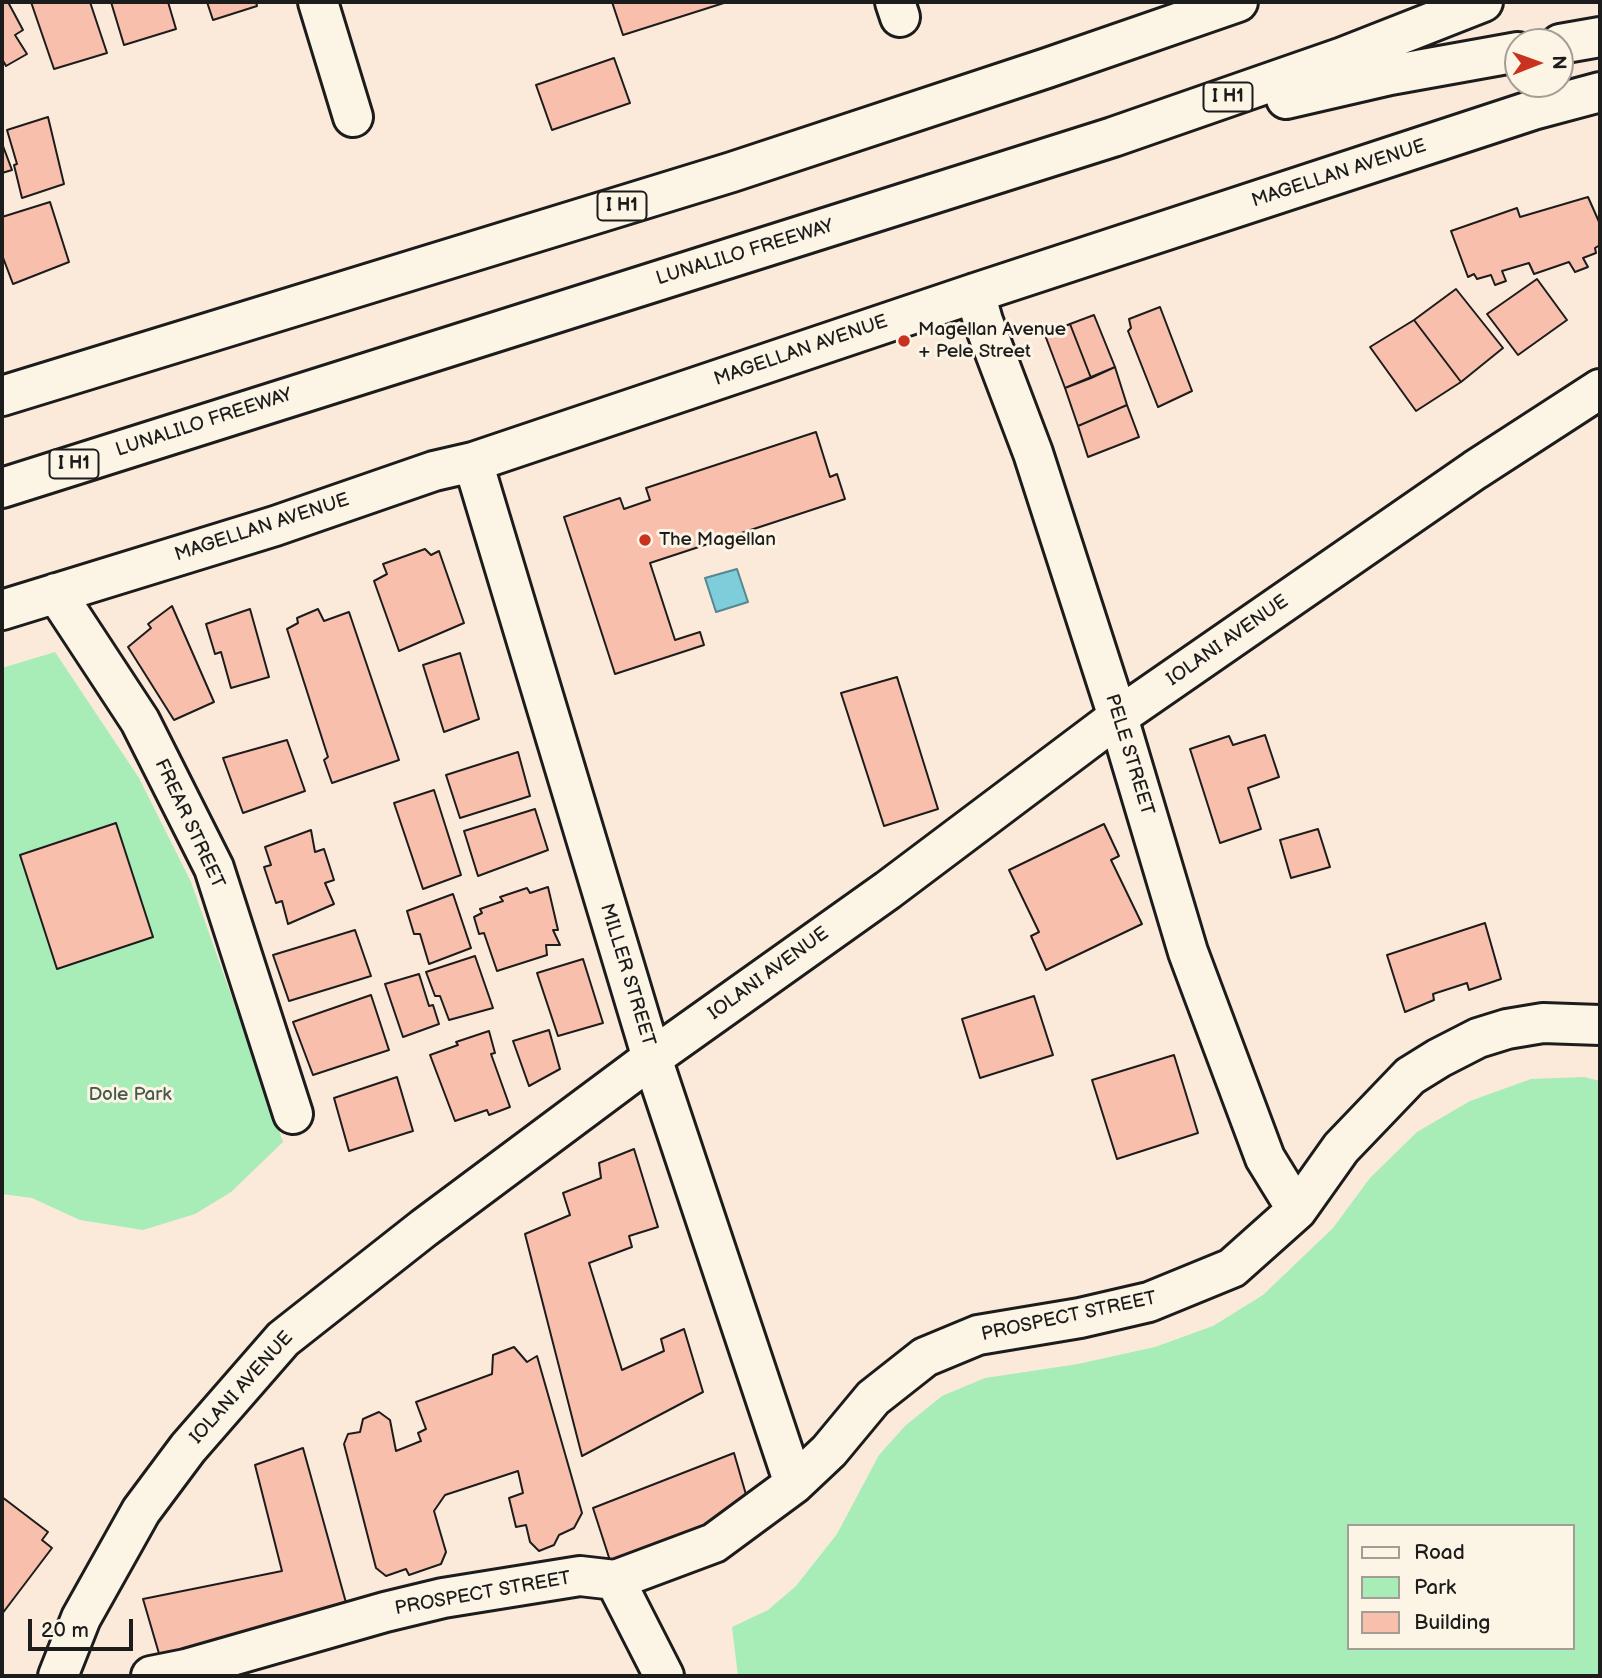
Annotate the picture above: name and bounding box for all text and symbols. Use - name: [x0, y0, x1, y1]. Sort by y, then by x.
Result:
- north arrow: [1504, 28, 1574, 98]
- text: N: [1547, 55, 1570, 70]
- road number: I H1: [1204, 82, 1252, 112]
- street label: MAGELLAN AVENUE: [1249, 135, 1429, 213]
- road number: I H1: [598, 191, 646, 220]
- street label: LUNALILO FREEWAY: [654, 215, 836, 291]
- street label: MAGELLAN AVENUE: [711, 311, 891, 391]
- place label: Magellan Avenue + Pele Street: [918, 319, 1066, 363]
- marker: Magellan Avenue + Pele Street: [896, 333, 912, 349]
- street label: LUNALILO FREEWAY: [113, 384, 295, 462]
- road number: I H1: [50, 450, 98, 478]
- street label: MAGELLAN AVENUE: [172, 489, 352, 567]
- place label: The Magellan: [659, 529, 776, 551]
- marker: The Magellan: [637, 532, 653, 548]
- street label: IOLANI AVENUE: [1163, 591, 1293, 691]
- street label: PELE STREET: [1100, 692, 1158, 818]
- street label: FREAR STREET: [149, 756, 229, 892]
- street label: MILLER STREET: [594, 901, 660, 1049]
- street label: IOLANI AVENUE: [704, 923, 834, 1025]
- park label: Dole Park: [89, 1084, 171, 1106]
- street label: PROSPECT STREET: [979, 1287, 1159, 1347]
- street label: IOLANI AVENUE: [186, 1327, 298, 1449]
- legend: [1346, 1524, 1574, 1650]
- text: Road: [1414, 1540, 1465, 1565]
- street label: PROSPECT STREET: [393, 1567, 573, 1621]
- text: Park: [1414, 1575, 1456, 1600]
- scale bar: [32, 1604, 136, 1648]
- text: Building: [1414, 1610, 1490, 1635]
- text: 20 m: [41, 1618, 89, 1643]

